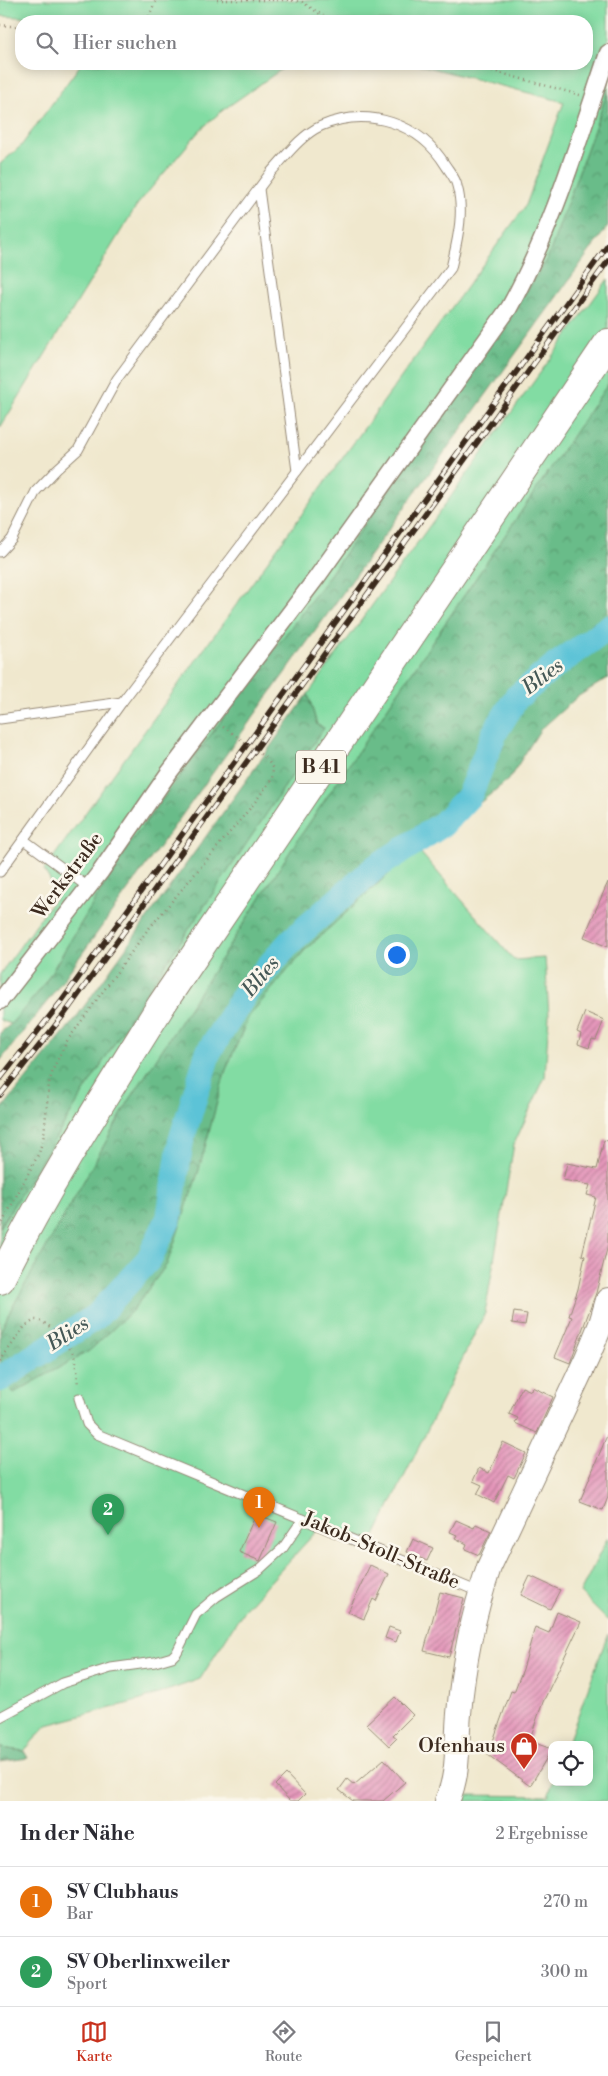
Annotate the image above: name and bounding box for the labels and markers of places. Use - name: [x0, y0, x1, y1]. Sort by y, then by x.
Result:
- pin: 1: [243, 1487, 275, 1528]
- pin: 2: [92, 1494, 124, 1535]
- shop icon: Ofenhaus: [509, 1731, 539, 1770]
- place label: Ofenhaus: [418, 1734, 505, 1759]

